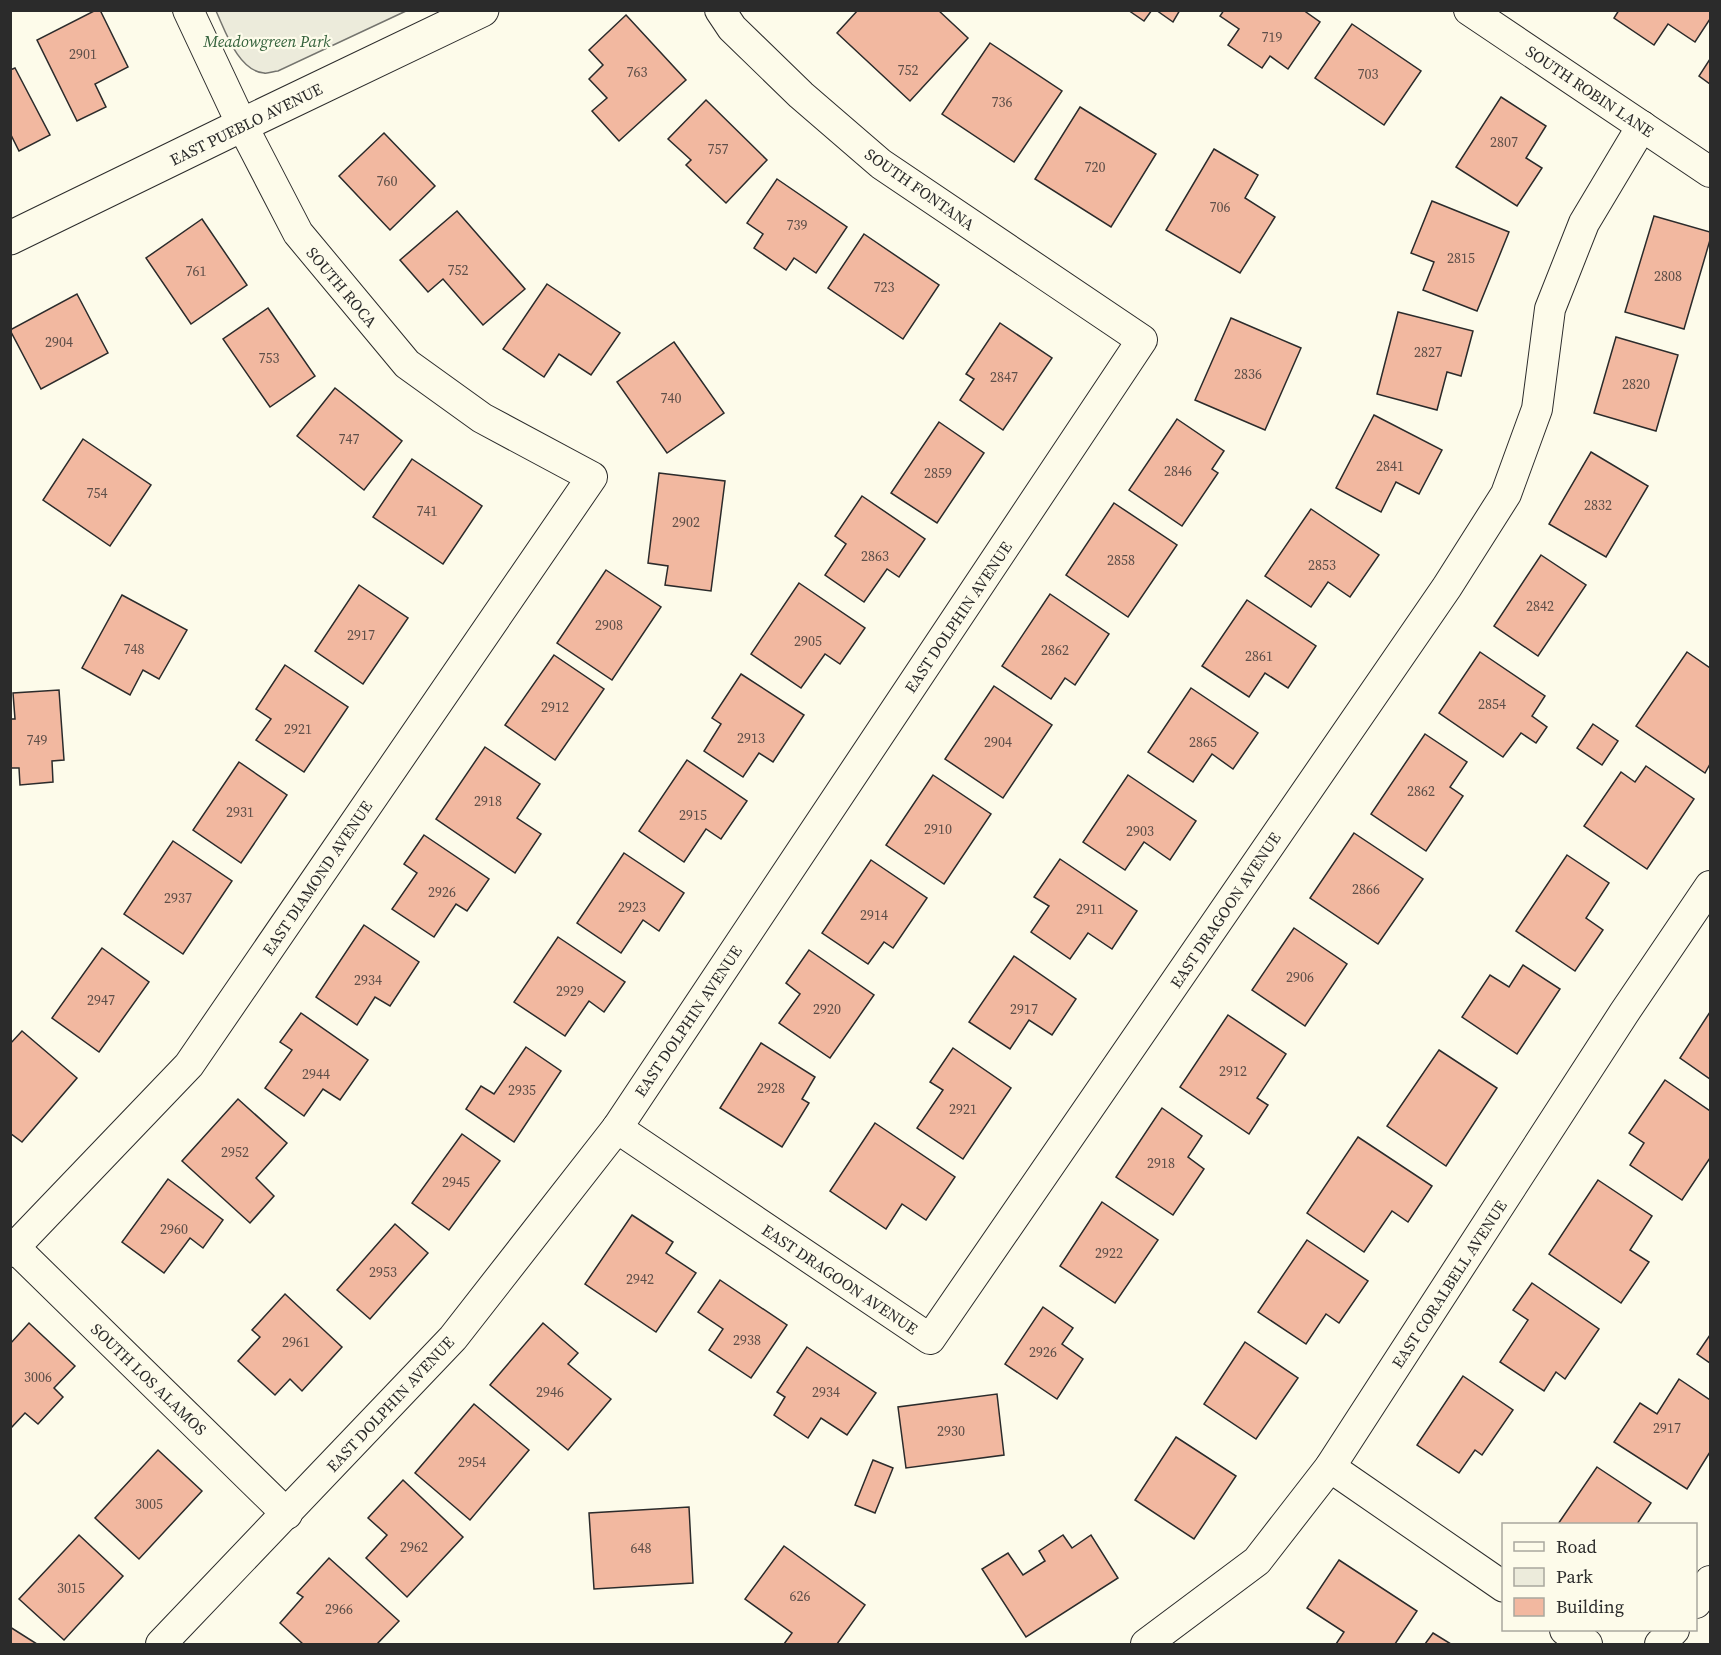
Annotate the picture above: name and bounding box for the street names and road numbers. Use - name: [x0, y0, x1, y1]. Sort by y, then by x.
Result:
- street label: SOUTH ROBIN LANE: [1522, 40, 1659, 142]
- street label: EAST PUEBLO AVENUE: [166, 77, 326, 171]
- street label: SOUTH FONTANA: [861, 143, 980, 235]
- street label: SOUTH ROCA: [302, 242, 382, 332]
- street label: EAST DOLPHIN AVENUE: [899, 537, 1017, 697]
- street label: EAST DIAMOND AVENUE: [257, 796, 377, 960]
- street label: EAST DRAGOON AVENUE: [1165, 827, 1286, 992]
- street label: EAST DOLPHIN AVENUE: [629, 941, 747, 1101]
- street label: EAST CORALBELL AVENUE: [1386, 1195, 1512, 1372]
- street label: EAST DRAGOON AVENUE: [758, 1219, 923, 1340]
- street label: SOUTH LOS ALAMOS: [86, 1318, 212, 1440]
- street label: EAST DOLPHIN AVENUE: [321, 1331, 459, 1477]

